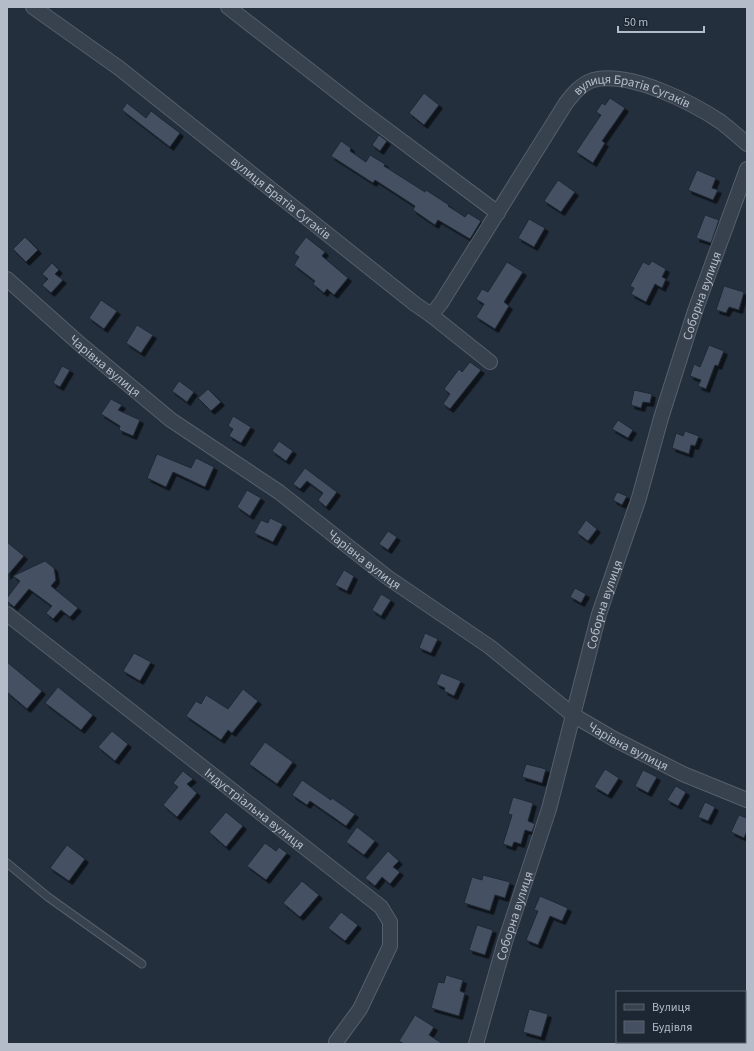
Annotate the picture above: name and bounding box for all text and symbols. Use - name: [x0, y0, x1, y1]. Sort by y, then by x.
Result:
- scale bar: [618, 8, 704, 34]
- text: 50 m: [624, 14, 648, 31]
- street label: вулиця Братів Сугаків: [569, 70, 694, 113]
- street label: вулиця Братів Сугаків: [227, 153, 335, 244]
- street label: Соборна вулиця: [678, 249, 726, 343]
- street label: Чарівна вулиця: [65, 331, 145, 401]
- street label: Чарівна вулиця: [324, 526, 405, 594]
- street label: Соборна вулиця: [582, 557, 627, 651]
- street label: Чарівна вулиця: [585, 718, 672, 775]
- street label: Індустріальна вулиця: [200, 764, 308, 854]
- street label: Соборна вулиця: [492, 869, 538, 963]
- legend: [616, 991, 746, 1043]
- text: Вулиця: [652, 999, 690, 1016]
- text: Будівля: [652, 1019, 692, 1036]

